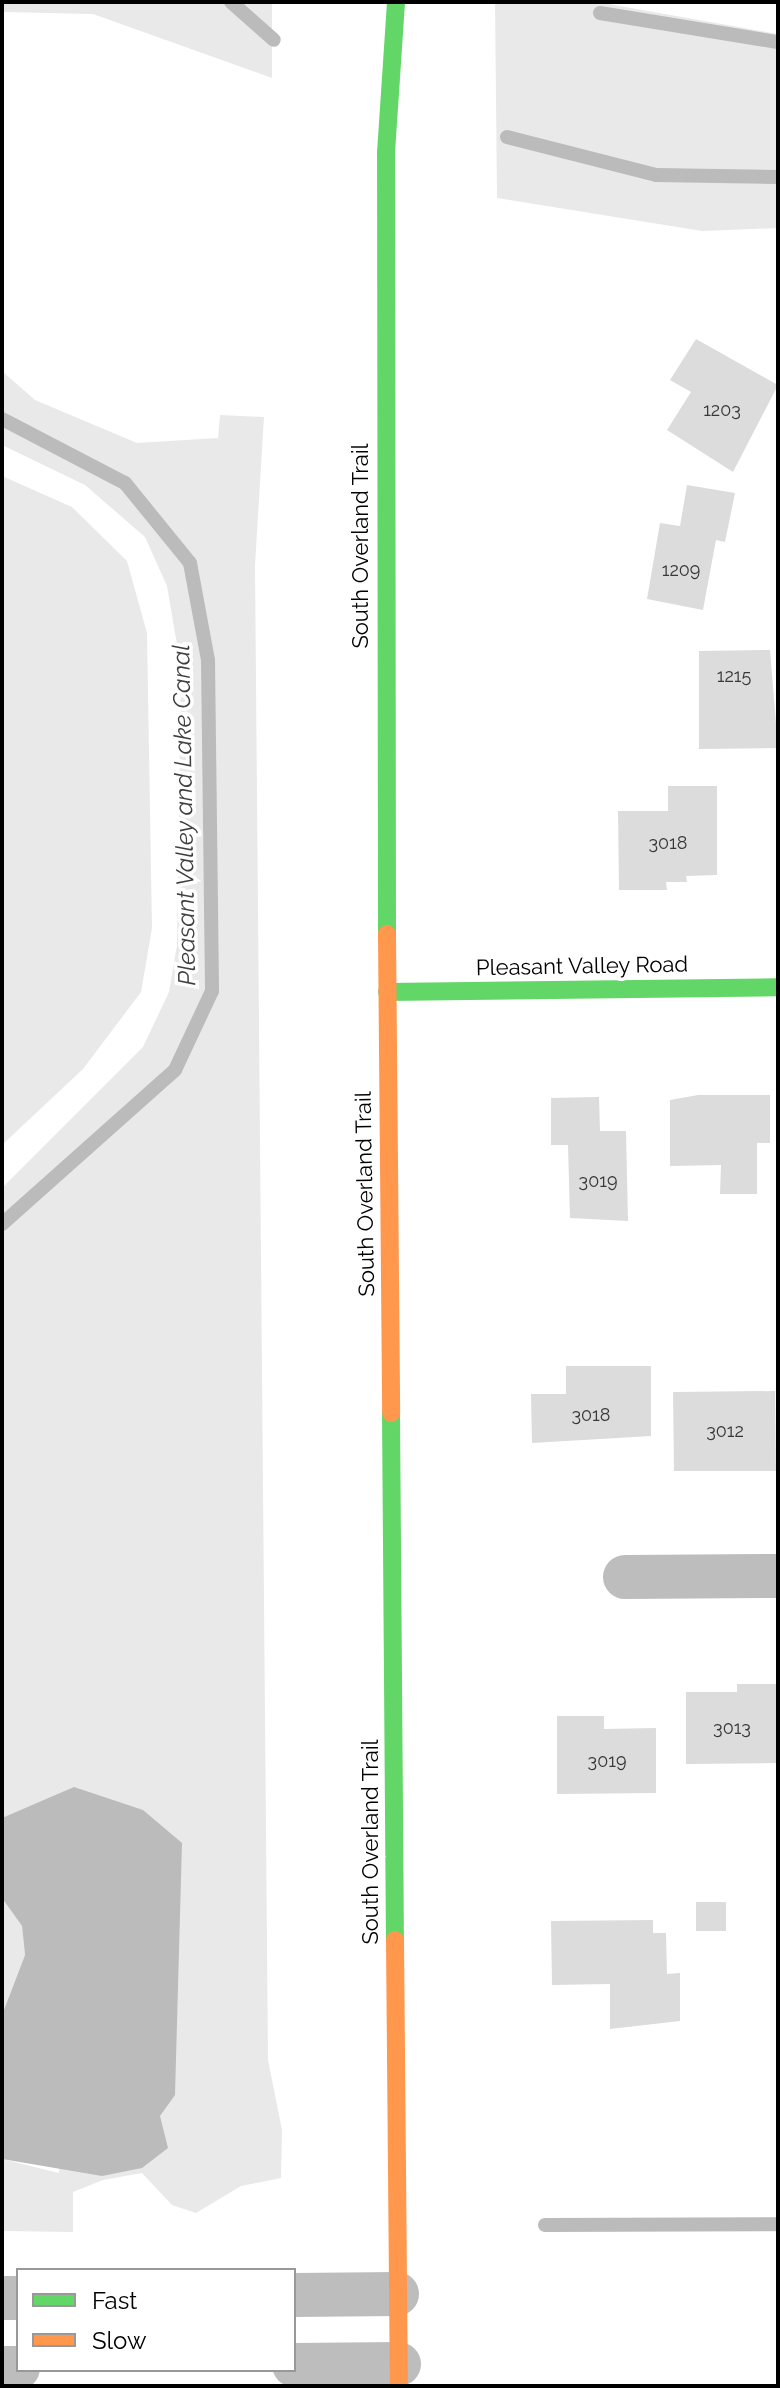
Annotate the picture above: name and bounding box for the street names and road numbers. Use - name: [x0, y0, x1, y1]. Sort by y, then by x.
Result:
- street label: South Overland Trail: [348, 443, 374, 649]
- street label: Pleasant Valley Road: [475, 951, 689, 981]
- street label: South Overland Trail: [350, 1091, 380, 1297]
- street label: South Overland Trail: [358, 1739, 384, 1945]

